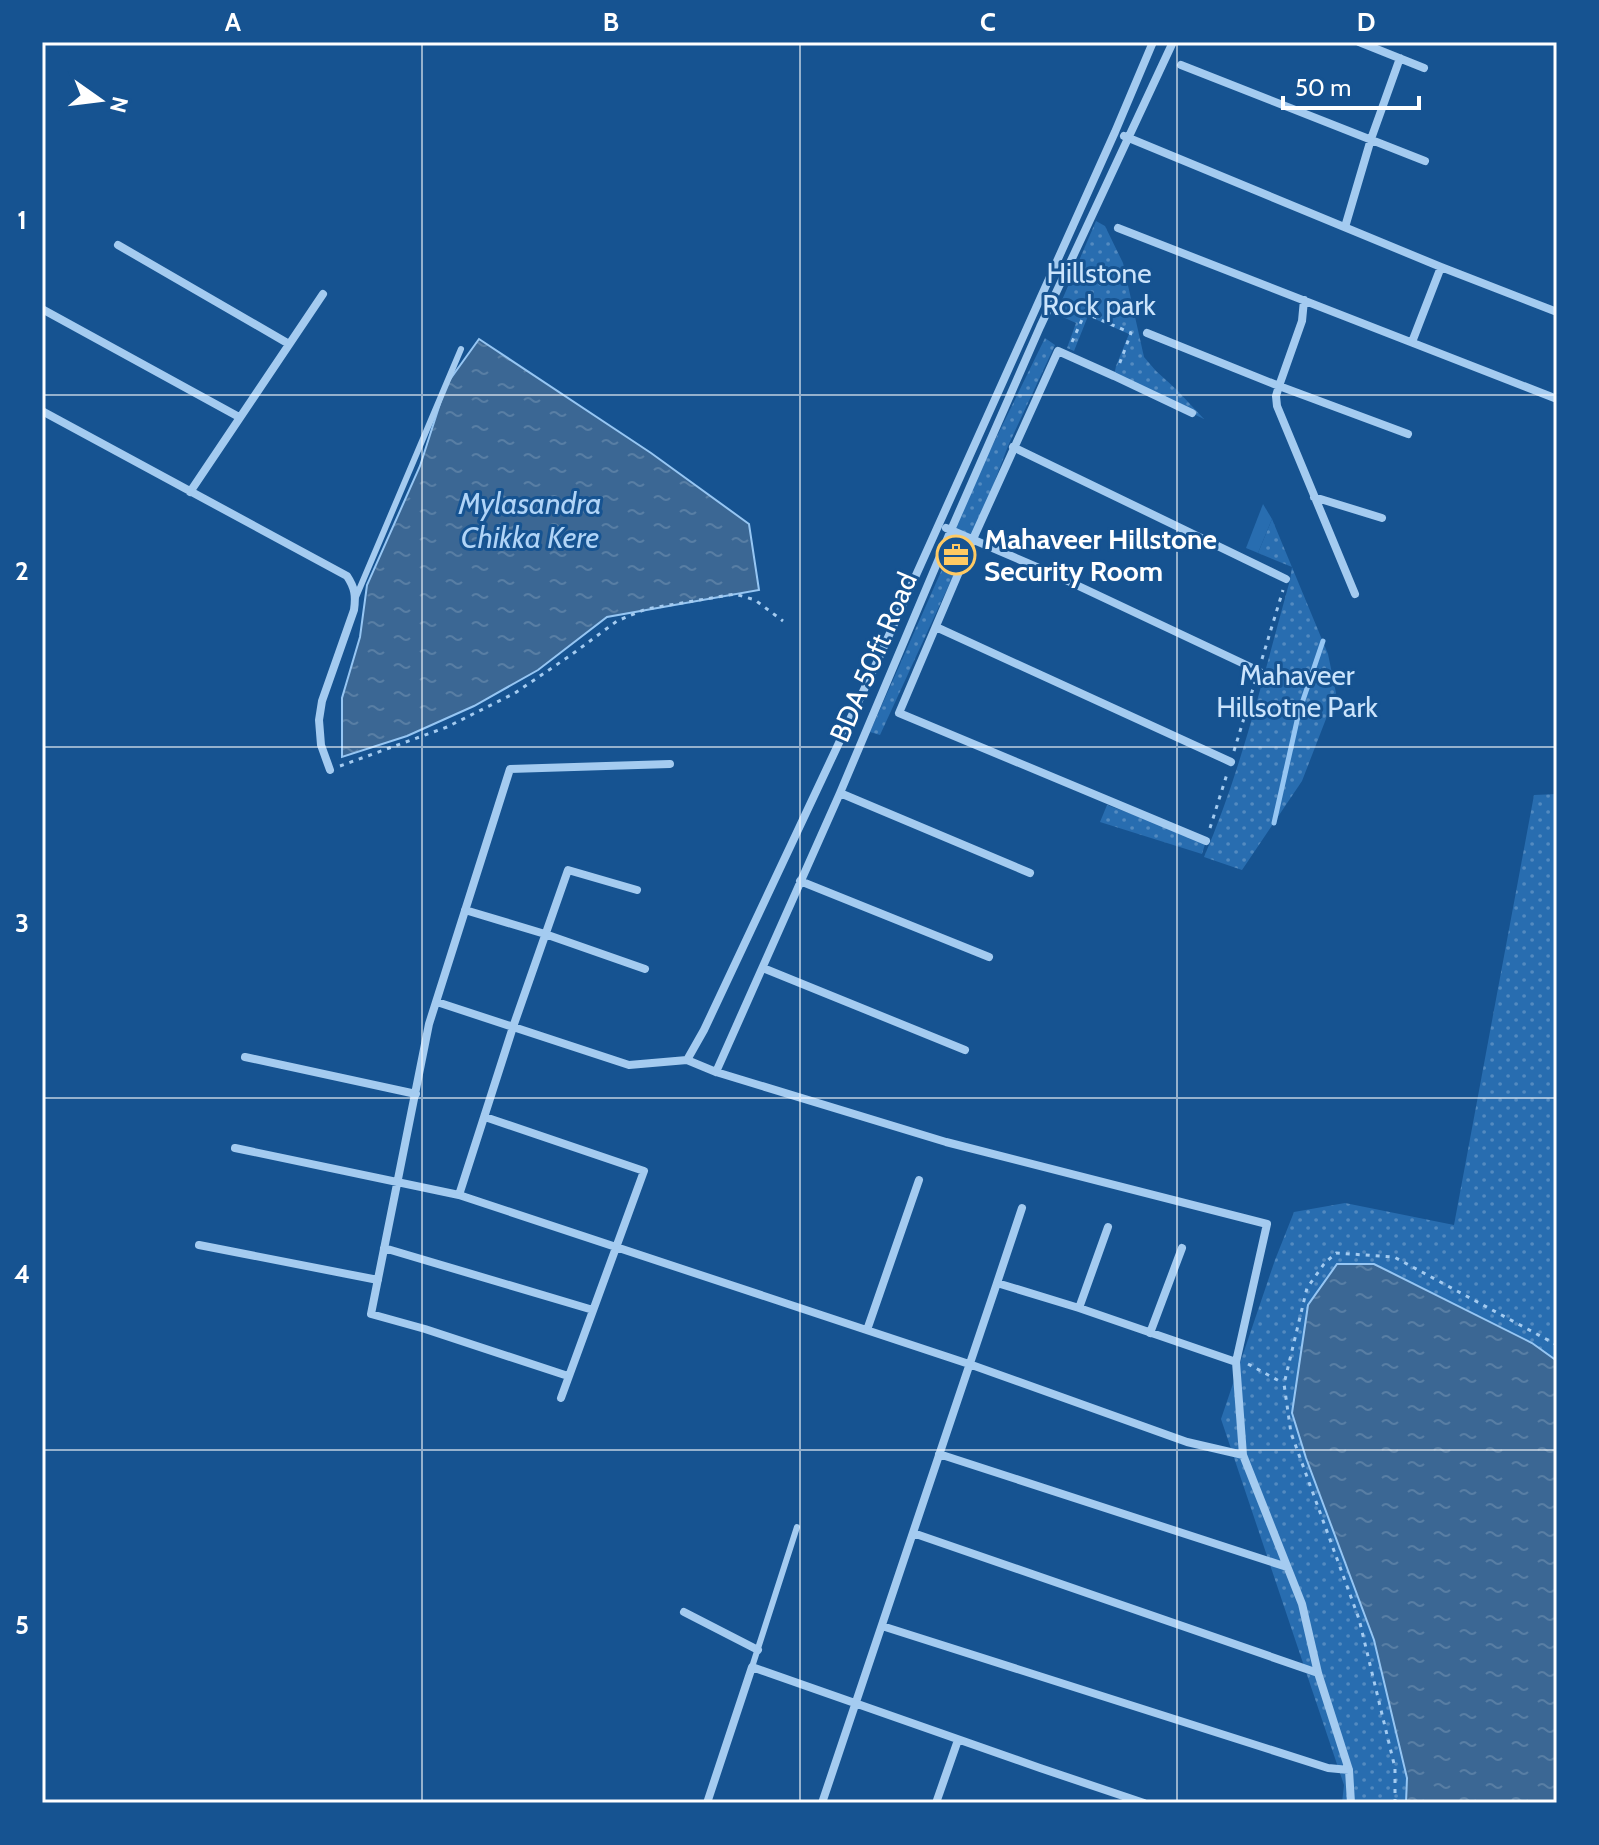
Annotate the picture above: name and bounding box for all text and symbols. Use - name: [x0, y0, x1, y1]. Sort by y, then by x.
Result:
- text: A: [225, 6, 242, 38]
- text: B: [603, 6, 619, 38]
- text: C: [980, 6, 996, 38]
- text: D: [1357, 6, 1375, 38]
- north arrow: [60, 60, 140, 140]
- scale bar: [1283, 60, 1419, 110]
- text: 50 m: [1295, 73, 1351, 102]
- text: N: [104, 94, 134, 116]
- text: 1: [17, 204, 27, 236]
- park label: Hillstone Rock park: [1042, 256, 1156, 322]
- water label: Mylasandra Chikka Kere: [457, 485, 602, 556]
- place label: Mahaveer Hillstone Security Room: [984, 522, 1217, 588]
- office icon: Mahaveer Hillstone Security Room: [935, 534, 977, 576]
- text: 2: [15, 555, 29, 587]
- street label: BDA 50ft Road: [822, 567, 924, 747]
- park label: Mahaveer Hillsotne Park: [1216, 658, 1378, 724]
- text: 3: [15, 907, 29, 939]
- text: 4: [14, 1258, 30, 1290]
- text: 5: [15, 1609, 29, 1641]

